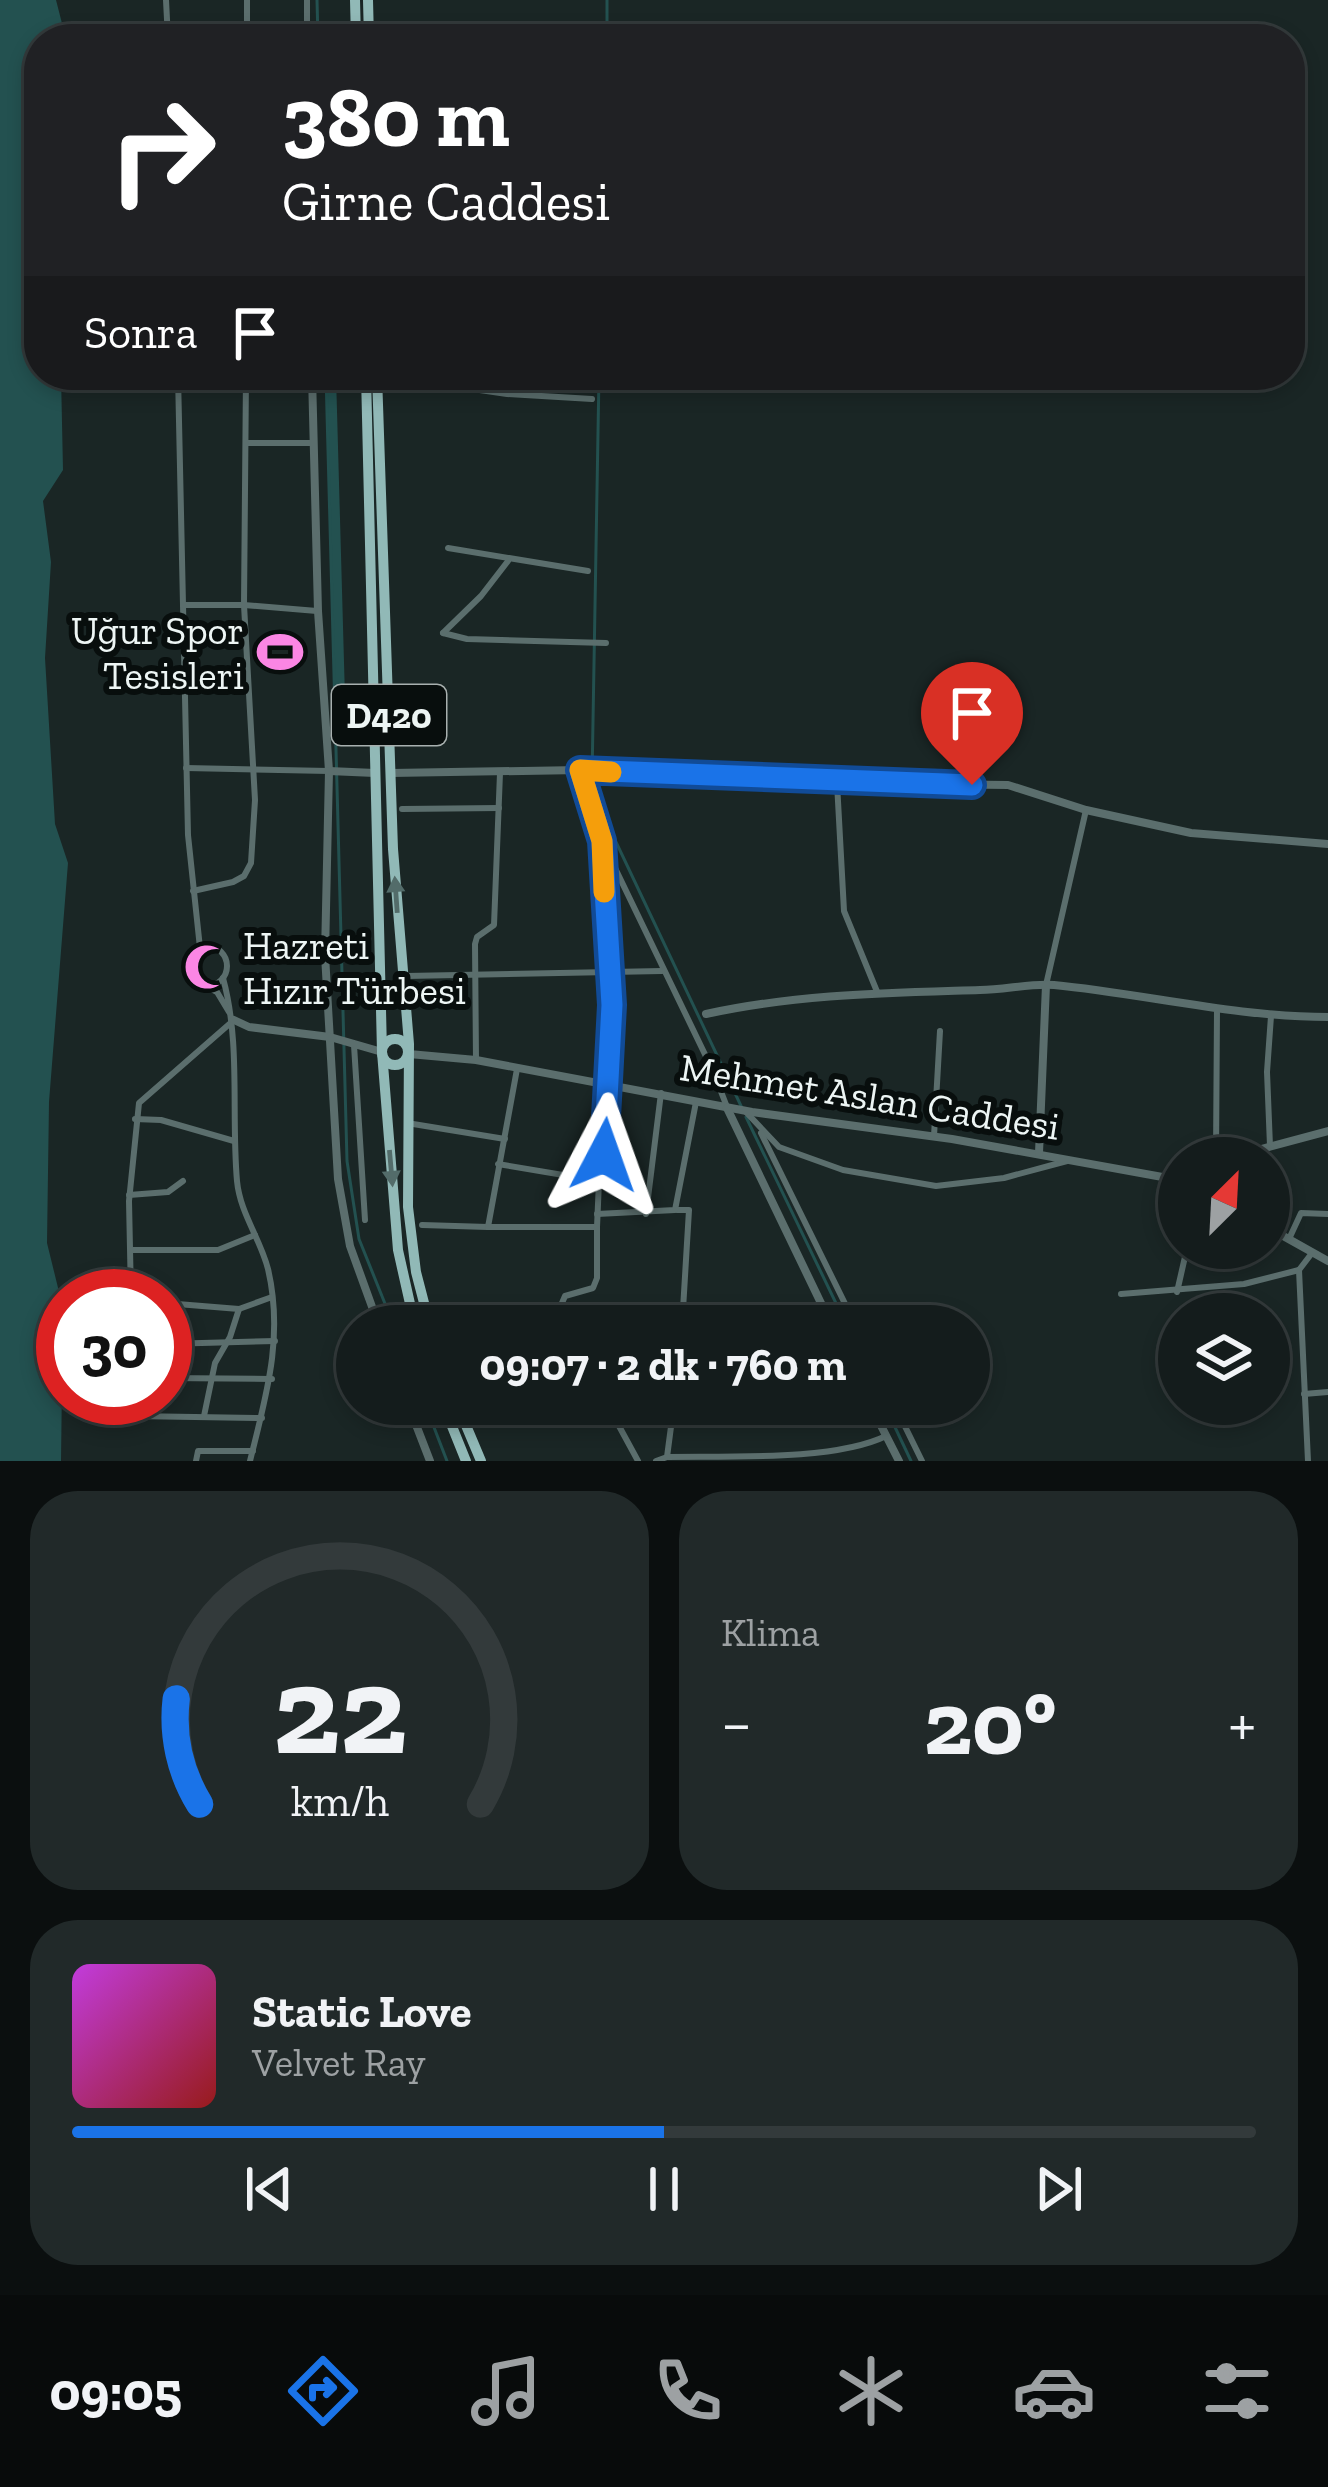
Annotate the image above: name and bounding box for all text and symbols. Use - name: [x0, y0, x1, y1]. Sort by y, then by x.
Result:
- text: 380 m: [282, 67, 510, 168]
- icon: right: [84, 72, 240, 228]
- text: Girne Caddesi: [282, 169, 610, 234]
- icon: arrive: [222, 300, 288, 366]
- text: Sonra: [84, 306, 198, 360]
- place label: Uğur Spor Tesisleri: [71, 607, 244, 699]
- sports icon: Uğur Spor Tesisleri: [255, 627, 305, 677]
- pin: [921, 662, 1023, 785]
- icon: arrive: [939, 680, 1005, 746]
- road number: D420: [332, 685, 446, 745]
- one-way arrow: [387, 876, 406, 913]
- place label: Hazreti Hızır Türbesi: [243, 922, 466, 1014]
- mosque icon: Hazreti Hızır Türbesi: [182, 942, 232, 992]
- street label: Mehmet Aslan Caddesi: [677, 1043, 1063, 1150]
- position arrow: [541, 1092, 667, 1218]
- north arrow: [1158, 1137, 1290, 1269]
- map controls: [1158, 1137, 1290, 1425]
- one-way arrow: [382, 1150, 401, 1188]
- speed limit sign: 30: [36, 1269, 192, 1425]
- button: layers: [1158, 1293, 1290, 1425]
- text: 09:07 · 2 dk · 760 m: [480, 1338, 846, 1392]
- text: Klima: [721, 1609, 820, 1656]
- text: 22: [272, 1635, 407, 1785]
- text: 20°: [924, 1669, 1056, 1777]
- text: −: [721, 1684, 752, 1763]
- text: +: [1228, 1684, 1256, 1763]
- text: km/h: [291, 1775, 388, 1826]
- text: Static Love: [252, 1985, 471, 2039]
- text: Velvet Ray: [252, 2039, 426, 2086]
- icon: previous: [236, 2156, 302, 2222]
- icon: pause: [631, 2156, 697, 2222]
- icon: next: [1026, 2156, 1092, 2222]
- icon: directions: [281, 2349, 365, 2433]
- icon: music: [464, 2349, 548, 2433]
- icon: phone: [646, 2349, 730, 2433]
- icon: climate: [829, 2349, 913, 2433]
- icon: car: [1012, 2349, 1096, 2433]
- icon: filters: [1195, 2349, 1279, 2433]
- text: 09:05: [49, 2359, 182, 2424]

